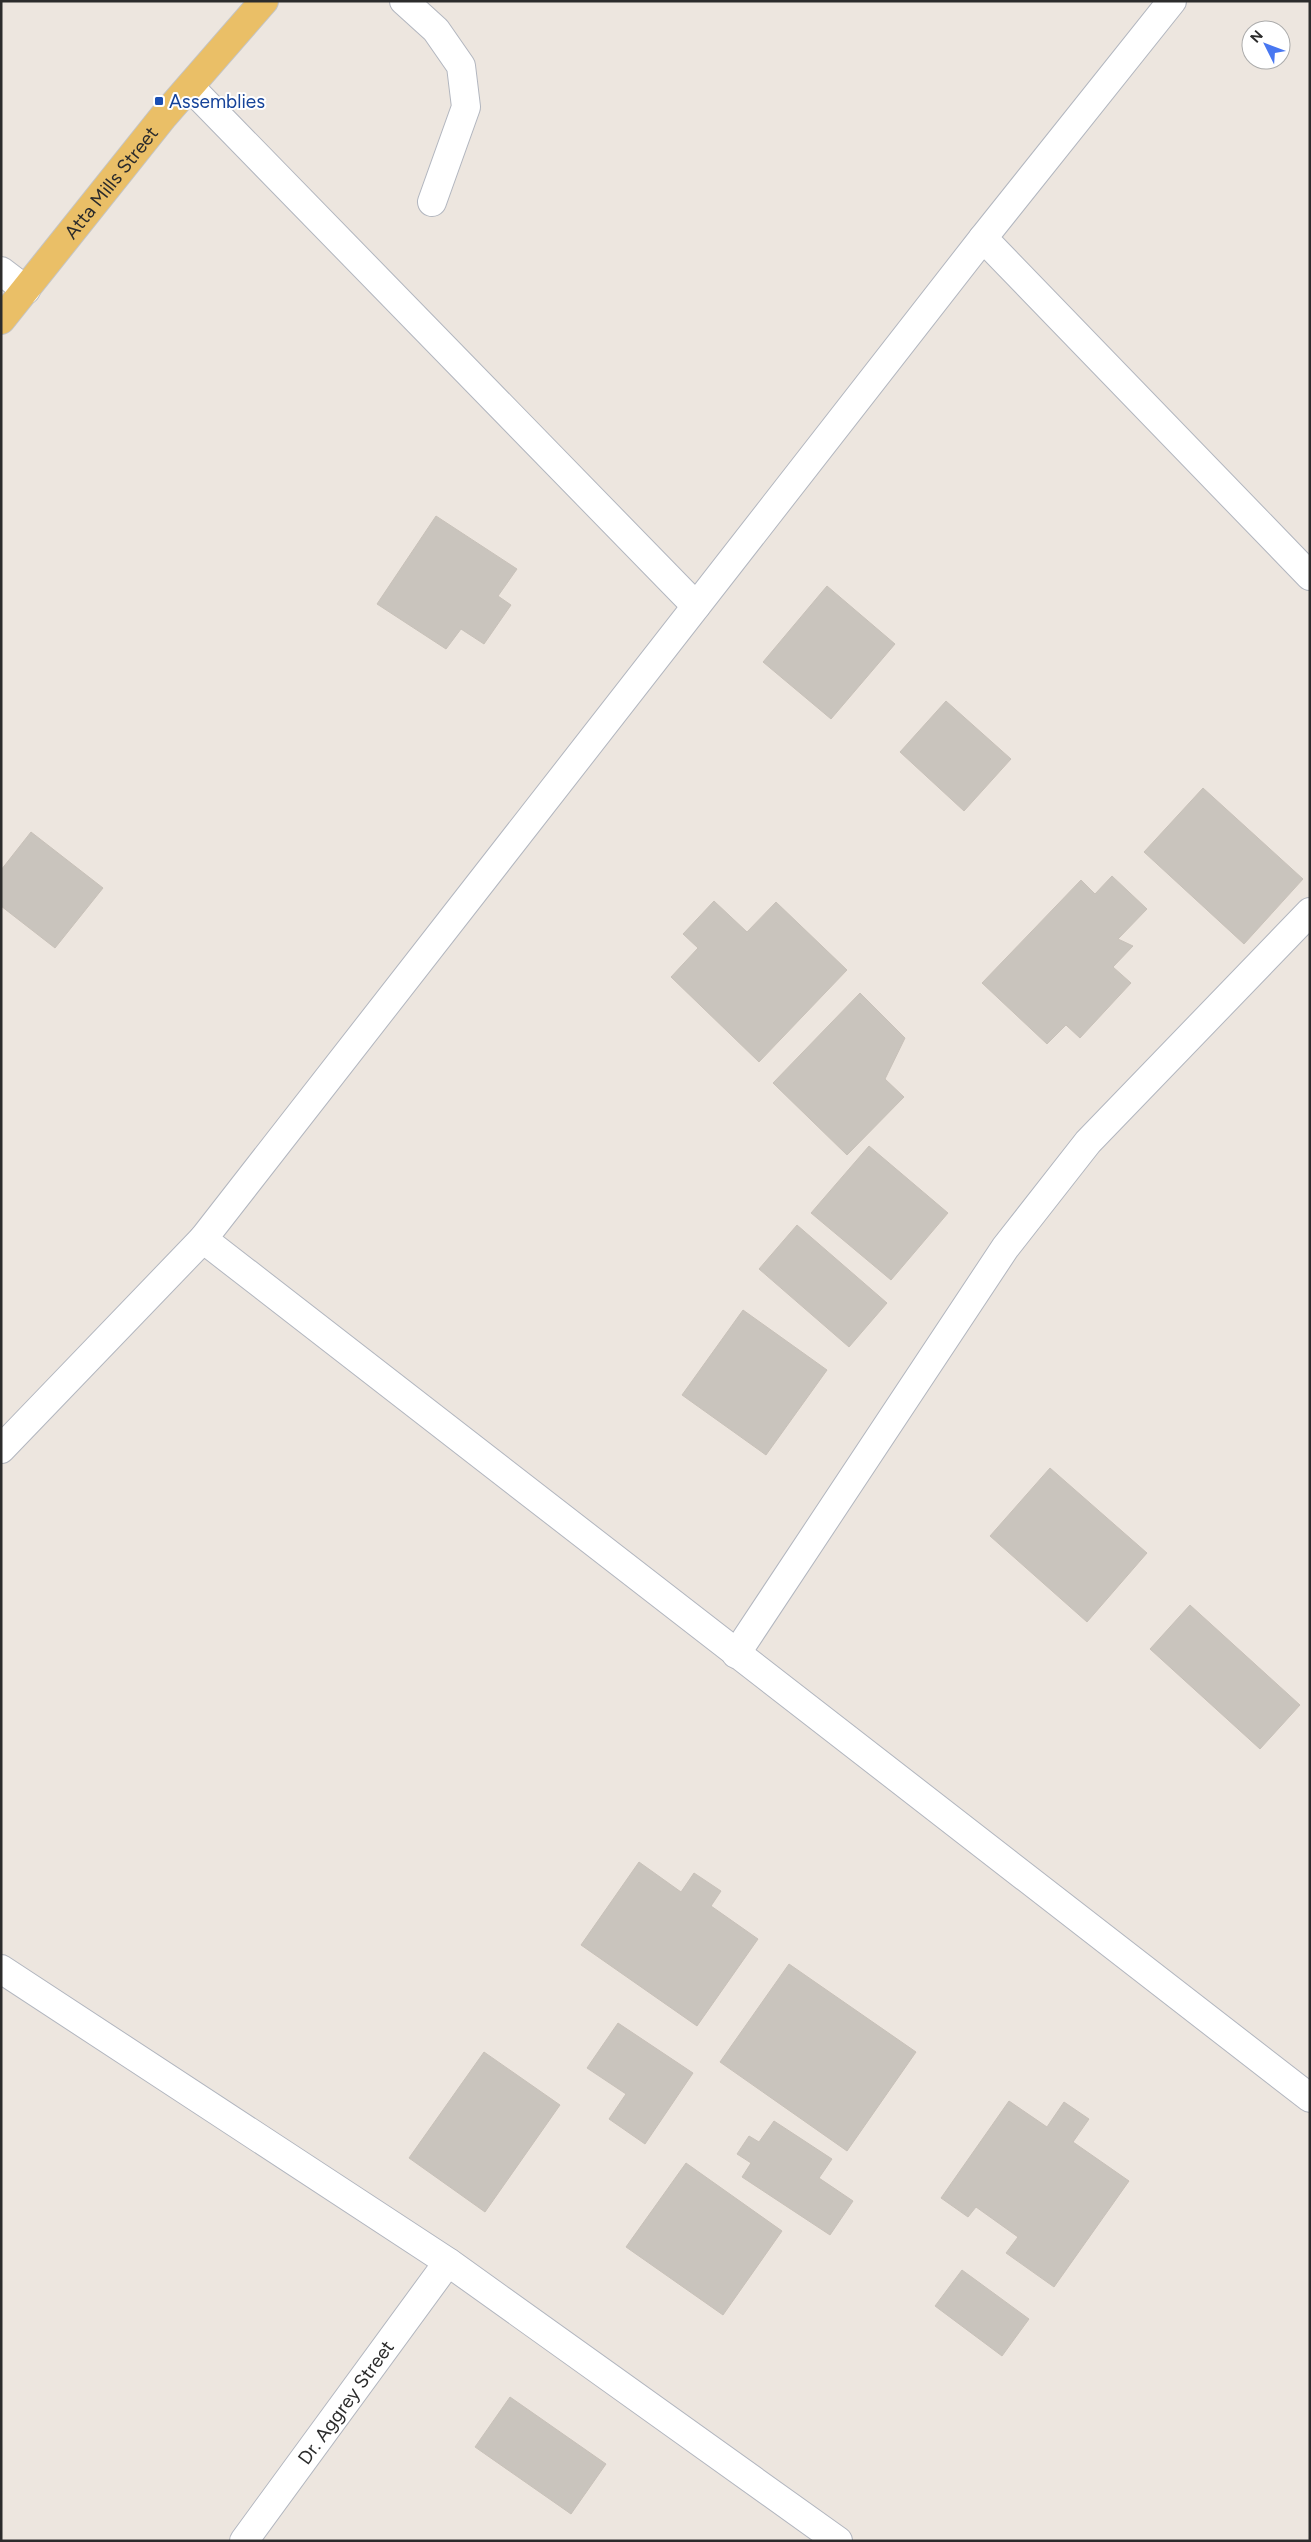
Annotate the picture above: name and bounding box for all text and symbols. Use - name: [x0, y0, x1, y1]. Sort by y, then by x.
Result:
- north arrow: [1241, 20, 1291, 70]
- text: N: [1247, 27, 1267, 46]
- place label: Assemblies: [169, 90, 265, 113]
- marker: Assemblies: [153, 95, 165, 107]
- street label: Atta Mills Street: [59, 122, 163, 243]
- street label: Dr. Aggrey Street: [293, 2336, 398, 2469]

